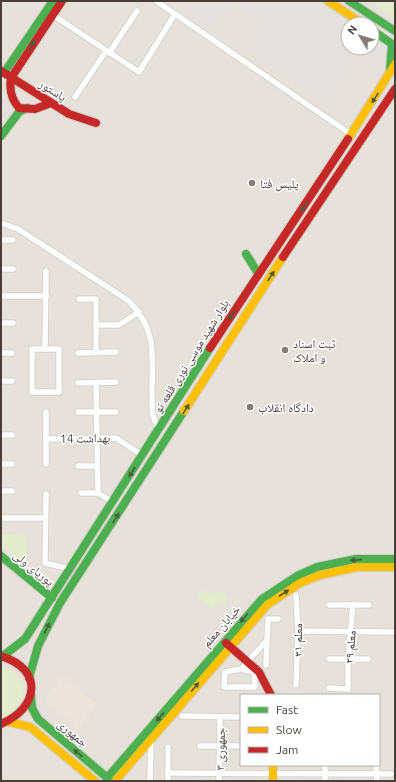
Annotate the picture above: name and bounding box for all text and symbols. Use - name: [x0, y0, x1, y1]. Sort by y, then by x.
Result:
- north arrow: [340, 16, 380, 56]
- text: N: [345, 23, 359, 37]
- one-way arrow: [29, 39, 36, 51]
- street label: پاستور: [36, 76, 69, 105]
- one-way arrow: [371, 92, 378, 104]
- place label: پلیس فتا: [260, 177, 299, 191]
- marker: پلیس فتا: [247, 178, 257, 188]
- one-way arrow: [300, 201, 308, 212]
- one-way arrow: [267, 270, 275, 281]
- street label: بلوار شهید موسی نوری قلعه نو: [151, 297, 232, 416]
- one-way arrow: [228, 310, 236, 320]
- place label: ثبت اسناد و املاک: [293, 337, 336, 364]
- marker: ثبت اسناد و املاک: [280, 345, 290, 355]
- place label: دادگاه انقلاب: [258, 401, 314, 415]
- marker: دادگاه انقلاب: [245, 402, 255, 412]
- one-way arrow: [183, 403, 190, 415]
- street label: بهداشت 14: [60, 431, 110, 446]
- one-way arrow: [128, 467, 136, 477]
- one-way arrow: [112, 512, 119, 524]
- street label: پوریای ولی: [10, 548, 57, 589]
- one-way arrow: [350, 556, 362, 563]
- one-way arrow: [279, 589, 289, 597]
- street label: خیابان معلم: [199, 602, 244, 651]
- one-way arrow: [239, 613, 249, 623]
- one-way arrow: [44, 622, 50, 634]
- street label: معلم ۳۱: [291, 623, 306, 657]
- street label: معلم ۲۹: [342, 630, 360, 664]
- one-way arrow: [191, 682, 200, 693]
- legend: [240, 694, 380, 766]
- text: Fast: [276, 703, 298, 716]
- one-way arrow: [155, 712, 164, 722]
- street label: جمهوری: [55, 717, 91, 750]
- text: Slow: [276, 723, 302, 736]
- street label: جمهوری ۳: [213, 727, 228, 771]
- text: Jam: [276, 743, 298, 756]
- one-way arrow: [72, 748, 83, 757]

